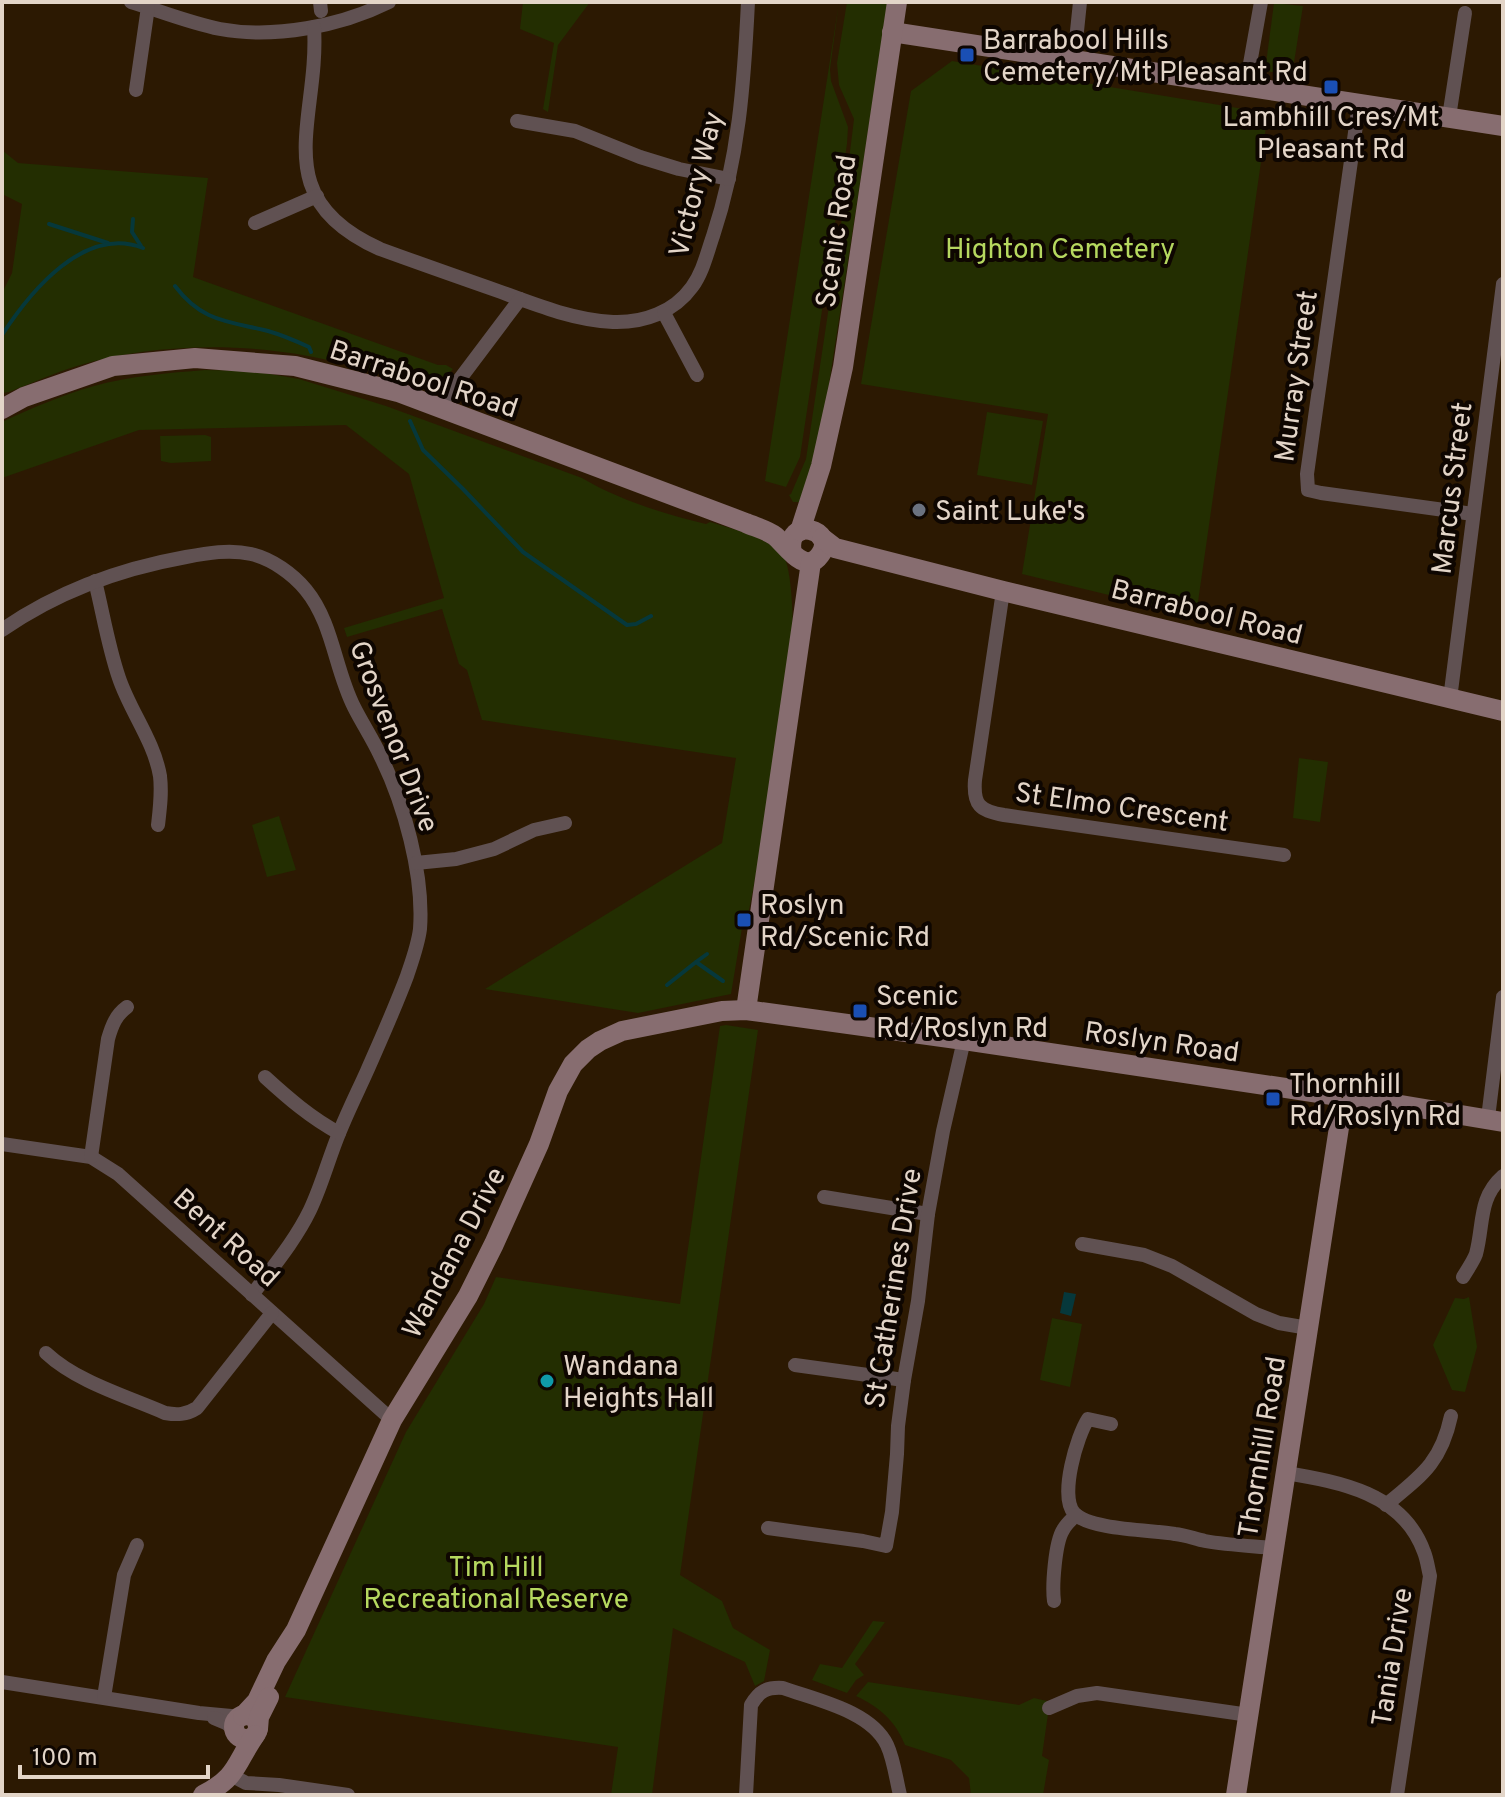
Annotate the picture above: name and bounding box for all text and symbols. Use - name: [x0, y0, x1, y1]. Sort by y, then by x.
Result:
- place label: Barrabool Hills Cemetery/Mt Pleasant Rd: [983, 24, 1308, 92]
- marker: Barrabool Hills Cemetery/Mt Pleasant Rd: [958, 46, 976, 64]
- marker: Lambhill Cres/Mt Pleasant Rd: [1322, 78, 1340, 96]
- place label: Lambhill Cres/Mt Pleasant Rd: [1222, 101, 1440, 169]
- street label: Victory Way: [662, 108, 733, 261]
- street label: Scenic Road: [809, 153, 867, 310]
- park label: Highton Cemetery: [945, 233, 1175, 269]
- street label: Murray Street: [1268, 288, 1328, 464]
- street label: Barrabool Road: [324, 333, 522, 428]
- street label: Marcus Street: [1426, 400, 1482, 577]
- place label: Saint Luke's: [935, 495, 1086, 531]
- marker: Saint Luke's: [910, 501, 928, 519]
- street label: Barrabool Road: [1107, 573, 1306, 655]
- street label: Grosvenor Drive: [339, 636, 445, 838]
- street label: St Elmo Crescent: [1012, 776, 1231, 842]
- place label: Roslyn Rd/Scenic Rd: [760, 889, 930, 957]
- marker: Roslyn Rd/Scenic Rd: [735, 911, 753, 929]
- place label: Scenic Rd/Roslyn Rd: [876, 980, 1048, 1048]
- marker: Scenic Rd/Roslyn Rd: [851, 1002, 869, 1020]
- street label: Roslyn Road: [1082, 1015, 1241, 1073]
- place label: Thornhill Rd/Roslyn Rd: [1289, 1068, 1461, 1136]
- marker: Thornhill Rd/Roslyn Rd: [1264, 1090, 1282, 1108]
- street label: Wandana Drive: [396, 1162, 516, 1345]
- street label: St Catherines Drive: [858, 1166, 932, 1411]
- street label: Bent Road: [164, 1182, 286, 1297]
- place label: Wandana Heights Hall: [563, 1350, 714, 1418]
- street label: Thornhill Road: [1232, 1354, 1296, 1541]
- marker: Wandana Heights Hall: [538, 1372, 556, 1390]
- park label: Tim Hill Recreational Reserve: [363, 1551, 629, 1619]
- street label: Tania Drive: [1365, 1585, 1423, 1729]
- scale bar: [20, 1729, 208, 1779]
- text: 100 m: [32, 1744, 98, 1774]

